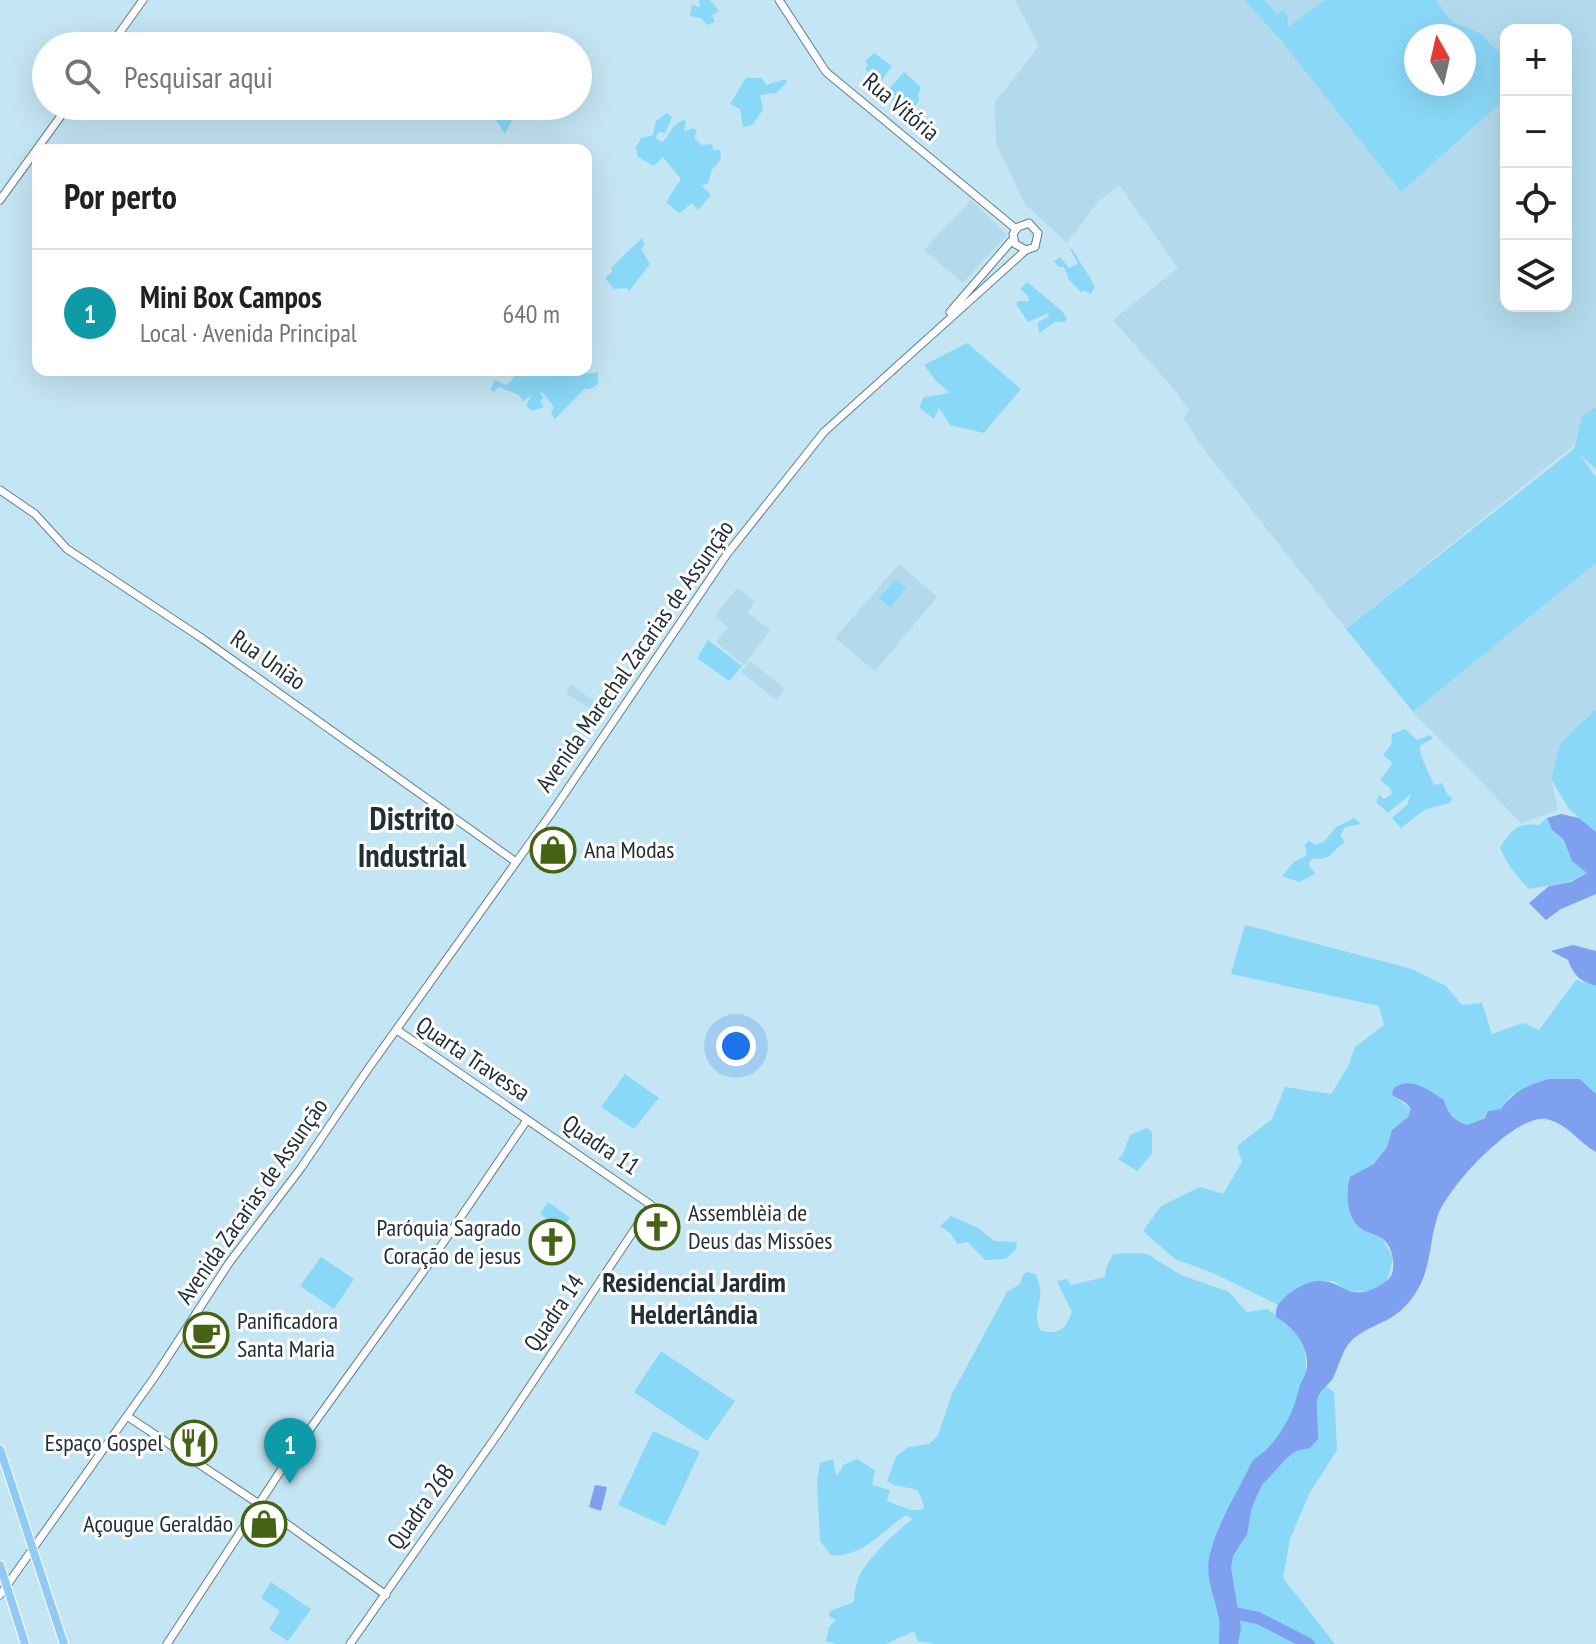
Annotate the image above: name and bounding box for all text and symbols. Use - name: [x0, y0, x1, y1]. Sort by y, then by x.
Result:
- north arrow: [1404, 24, 1476, 96]
- map controls: [1500, 24, 1572, 312]
- button: +: [1500, 24, 1572, 96]
- search box: [32, 32, 592, 120]
- icon: search: [60, 54, 104, 98]
- text: Pesquisar aqui: [124, 57, 273, 96]
- street label: Rua Vitória: [857, 66, 946, 148]
- button: −: [1500, 96, 1572, 168]
- button: locate: [1500, 168, 1572, 240]
- text: Por perto: [64, 174, 177, 218]
- button: layers: [1500, 240, 1572, 312]
- text: Mini Box Campos: [140, 277, 322, 316]
- text: 1: [84, 297, 96, 330]
- text: 640 m: [502, 297, 560, 330]
- text: Local · Avenida Principal: [140, 316, 357, 349]
- street label: Avenida Marechal Zacarias de Assunção: [529, 514, 741, 798]
- street label: Rua União: [225, 623, 312, 697]
- district label: Distrito Industrial: [358, 797, 467, 876]
- shop icon: Ana Modas: [529, 826, 577, 874]
- place label: Ana Modas: [584, 834, 674, 865]
- street label: Quarta Travessa: [410, 1009, 536, 1108]
- your location: [716, 1026, 756, 1066]
- street label: Avenida Zacarias de Assunção: [169, 1092, 334, 1310]
- street label: Quadra 11: [557, 1108, 646, 1182]
- place label: Assemblèia de Deus das Missões: [688, 1197, 832, 1256]
- church icon: Assemblèia de Deus das Missões: [633, 1203, 681, 1251]
- place label: Paróquia Sagrado Coração de jesus: [376, 1212, 521, 1271]
- church icon: Paróquia Sagrado Coração de jesus: [528, 1218, 576, 1266]
- district label: Residencial Jardim Helderlândia: [602, 1263, 786, 1332]
- street label: Quadra 14: [517, 1268, 591, 1357]
- place label: Panificadora Santa Maria: [237, 1305, 338, 1364]
- cafe icon: Panificadora Santa Maria: [182, 1311, 230, 1359]
- pin: 1: [264, 1418, 316, 1484]
- restaurant icon: Espaço Gospel: [170, 1419, 218, 1467]
- place label: Espaço Gospel: [45, 1427, 163, 1458]
- street label: Quadra 26B: [380, 1458, 461, 1556]
- shop icon: Açougue Geraldão: [240, 1500, 288, 1548]
- place label: Açougue Geraldão: [83, 1508, 233, 1539]

